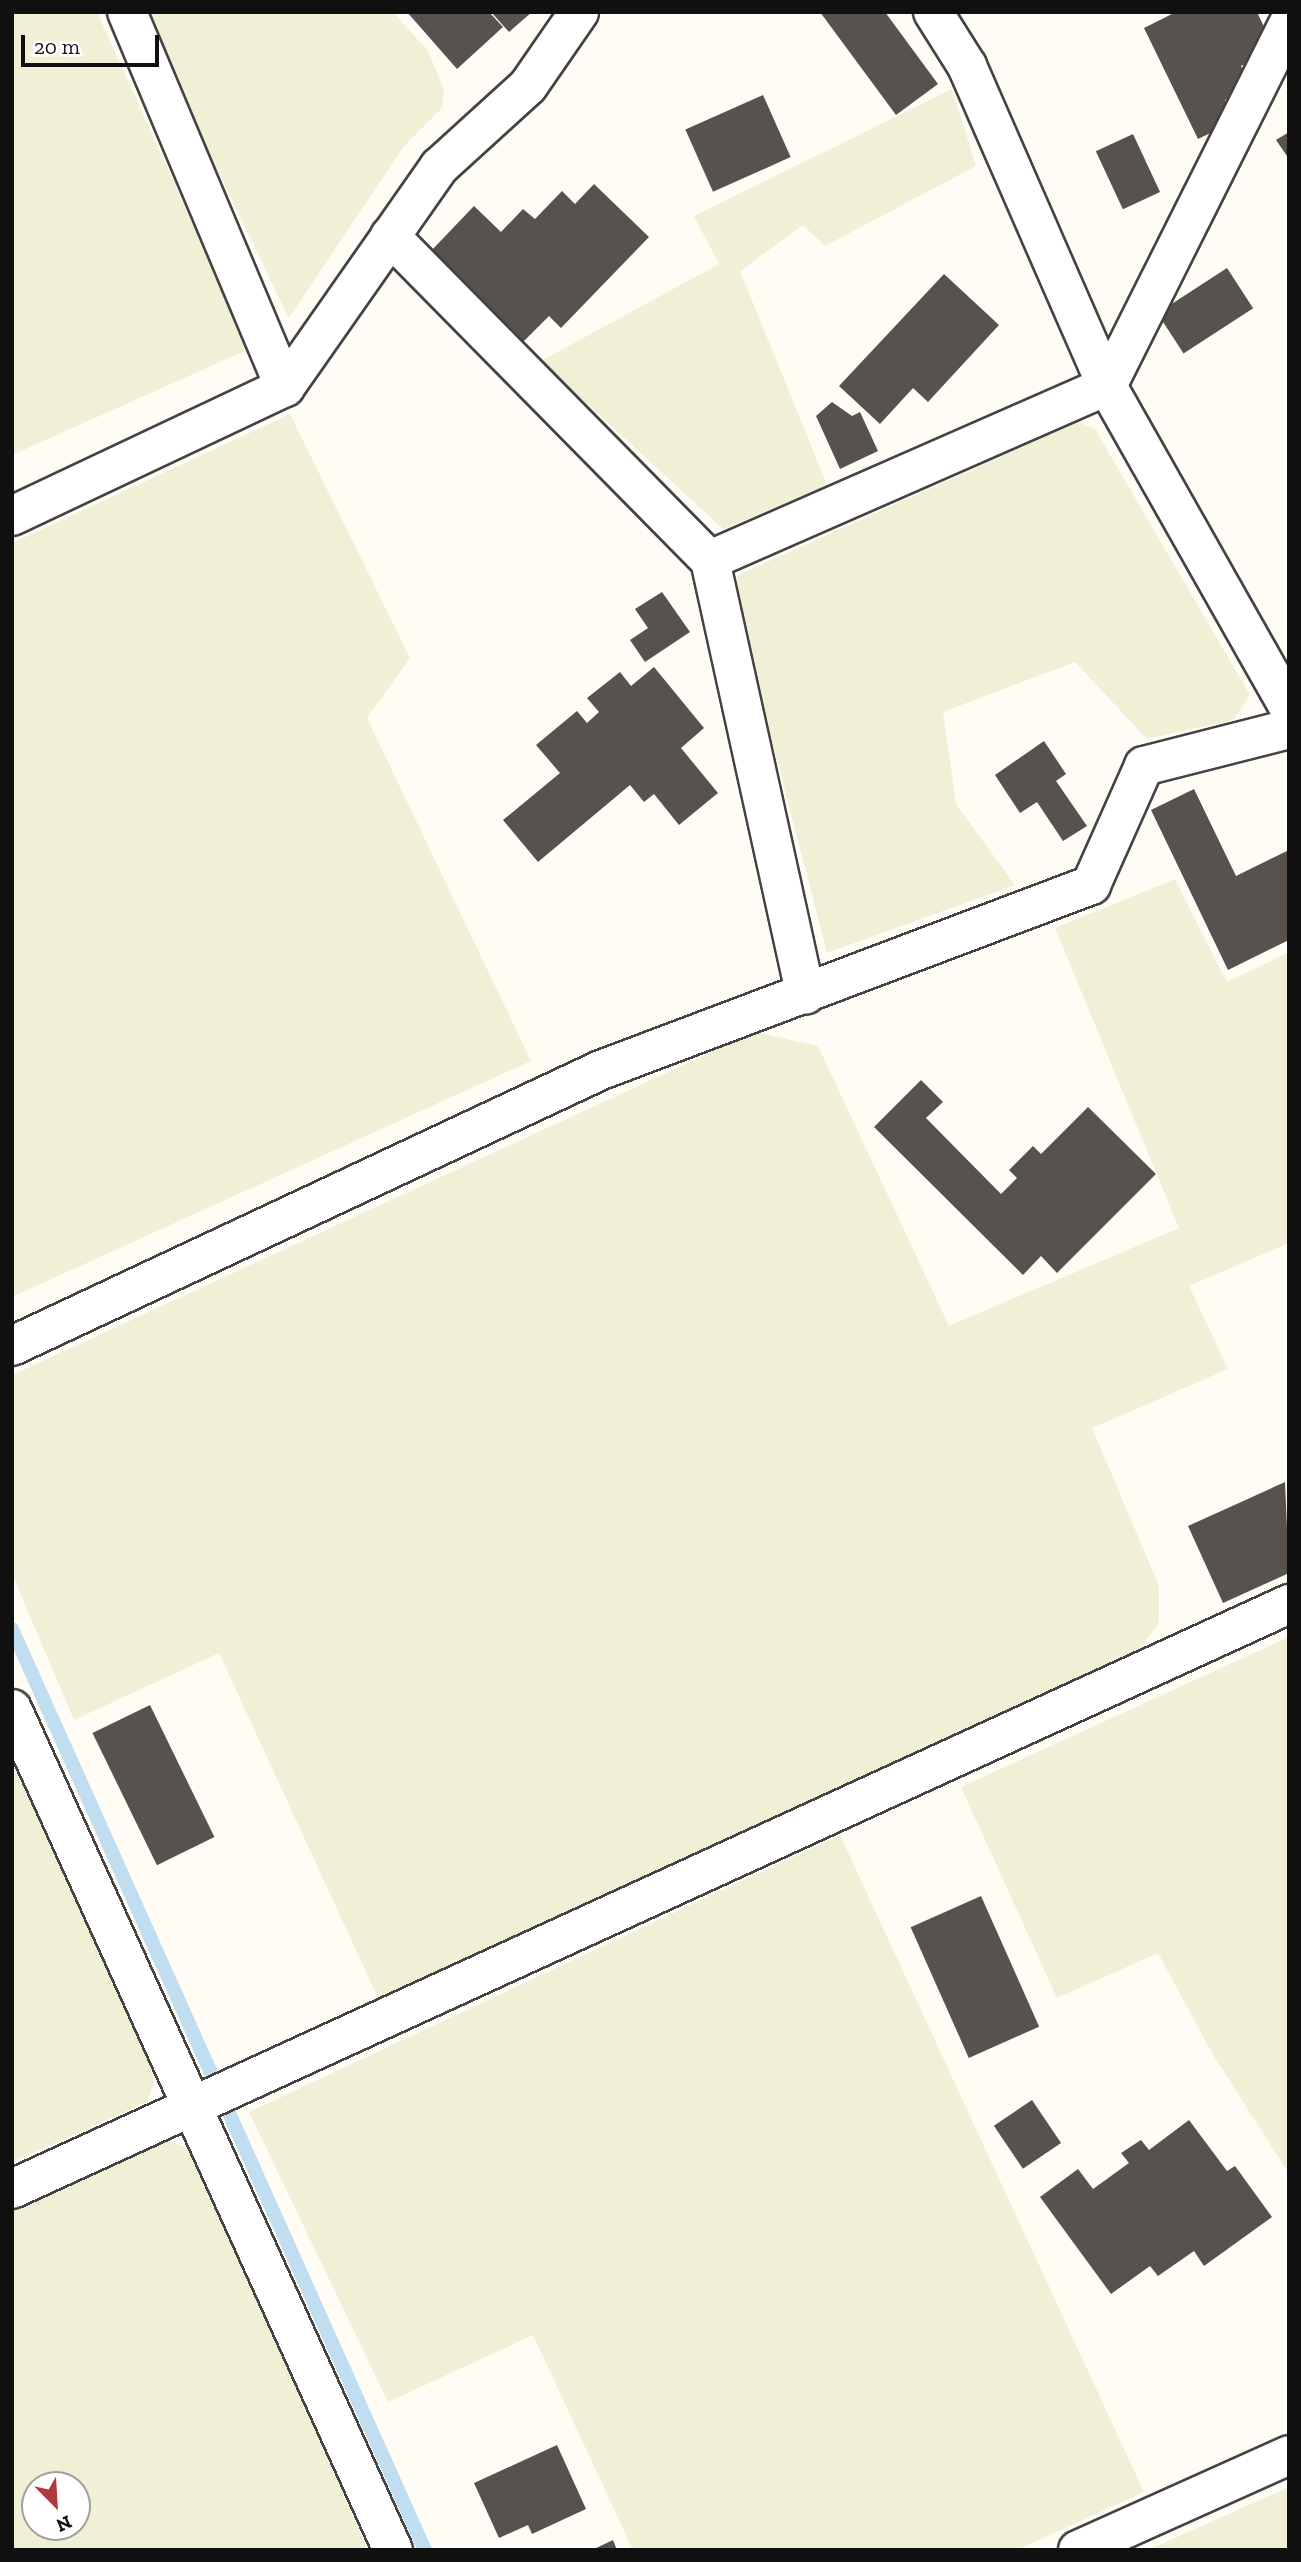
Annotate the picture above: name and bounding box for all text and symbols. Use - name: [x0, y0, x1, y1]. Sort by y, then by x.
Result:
- scale bar: [24, 21, 163, 65]
- text: 20 m: [34, 34, 80, 59]
- north arrow: [21, 2471, 91, 2541]
- text: N: [53, 2510, 75, 2537]

